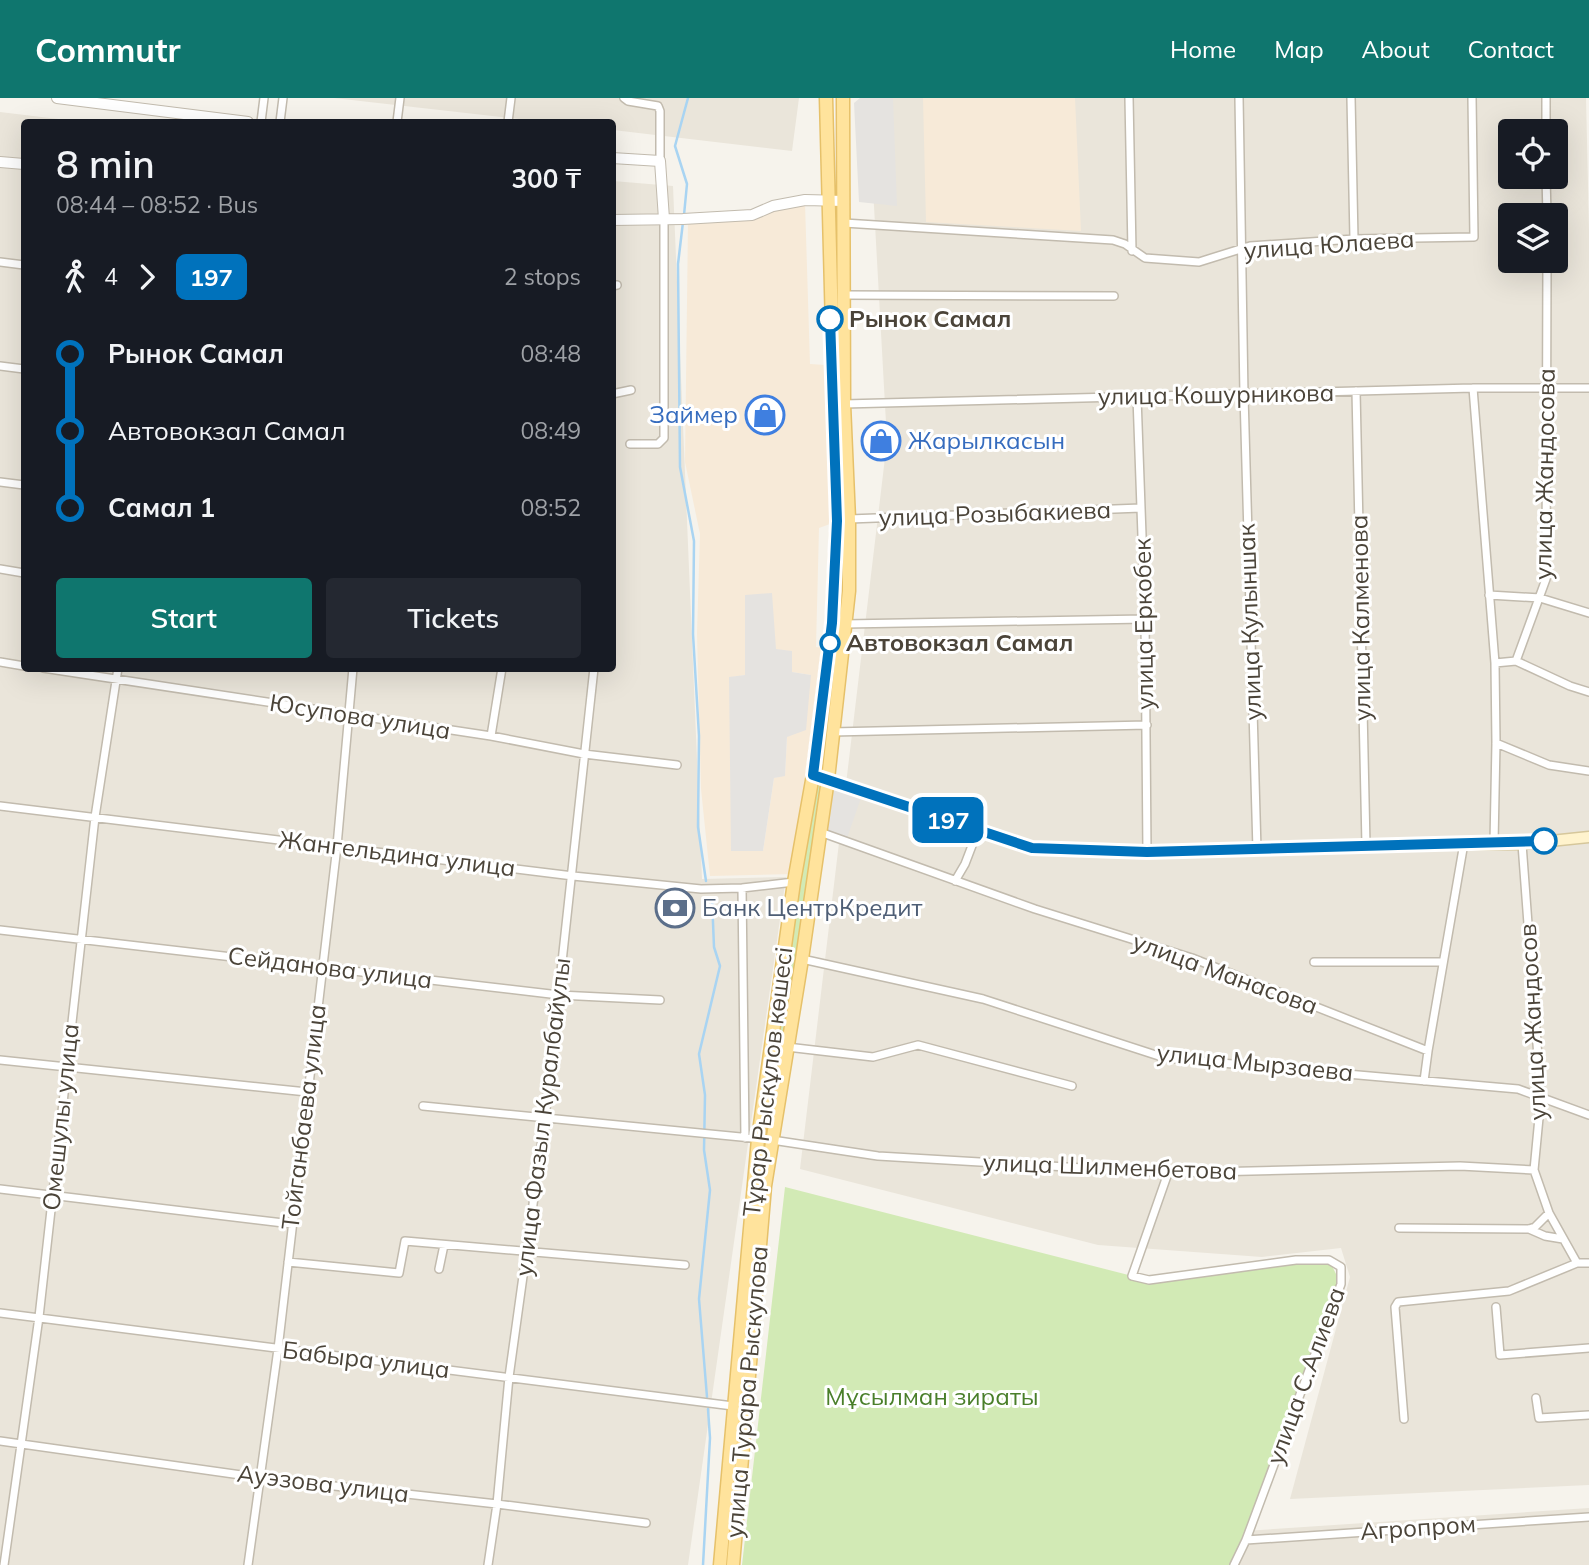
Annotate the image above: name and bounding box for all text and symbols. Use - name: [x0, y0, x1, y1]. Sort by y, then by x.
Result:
- text: Commutr: [35, 29, 180, 70]
- text: Home: [1170, 34, 1236, 64]
- text: Map: [1274, 34, 1324, 64]
- text: About: [1362, 34, 1430, 64]
- text: Contact: [1468, 34, 1554, 64]
- map controls: [1498, 119, 1568, 273]
- button: locate: [1498, 119, 1568, 189]
- text: 8 min: [56, 140, 155, 188]
- text: 300 ₸: [511, 162, 581, 195]
- text: 08:44 – 08:52 · Bus: [56, 190, 258, 219]
- button: layers: [1498, 203, 1568, 273]
- street label: улица Юлаева: [1243, 223, 1415, 265]
- icon: walk: [56, 258, 94, 296]
- icon: forward: [128, 258, 166, 296]
- text: 4: [104, 262, 118, 291]
- text: 197: [190, 262, 233, 292]
- text: 2 stops: [504, 262, 581, 291]
- place label: Рынок Самал: [849, 303, 1011, 333]
- marker: Рынок Самал: [817, 306, 843, 332]
- text: Рынок Самал: [108, 337, 284, 370]
- text: 08:48: [521, 339, 581, 368]
- street label: улица Жандосова: [1527, 368, 1561, 580]
- street label: улица Кошурникова: [1097, 377, 1334, 411]
- shop icon: Займер: [744, 394, 786, 436]
- place label: Займер: [649, 399, 738, 429]
- text: Автовокзал Самал: [108, 414, 346, 447]
- text: 08:49: [521, 416, 581, 445]
- shop icon: Жарылкасын: [860, 420, 902, 462]
- place label: Жарылкасын: [908, 425, 1065, 455]
- text: Самал 1: [108, 491, 215, 524]
- text: 08:52: [521, 493, 581, 522]
- street label: улица Розыбакиева: [878, 494, 1112, 532]
- street label: улица Калменова: [1343, 515, 1377, 722]
- street label: улица Кулыншак: [1231, 523, 1267, 721]
- street label: улица Еркобек: [1127, 538, 1159, 710]
- button: Start: [56, 578, 312, 658]
- button: Tickets: [326, 578, 581, 658]
- place label: Автовокзал Самал: [846, 627, 1073, 657]
- marker: Автовокзал Самал: [820, 633, 840, 653]
- street label: Юсупова улица: [268, 687, 453, 745]
- line badge: 197: [908, 797, 988, 843]
- text: 197: [926, 805, 970, 835]
- street label: Жангельдина улица: [277, 824, 517, 882]
- unlabelled marker: [1531, 828, 1557, 854]
- bank icon: Банк ЦентрКредит: [654, 887, 696, 929]
- place label: Банк ЦентрКредит: [702, 892, 922, 922]
- street label: улица Жандосов: [1512, 923, 1552, 1121]
- street label: улица Манасова: [1129, 926, 1322, 1020]
- street label: Сейданова улица: [226, 940, 434, 994]
- street label: Тұрар Рыскұлов көшесі: [736, 945, 798, 1219]
- street label: улица Фазыл Куралбайулы: [508, 956, 576, 1278]
- street label: Тойганбаева улица: [274, 1003, 332, 1231]
- street label: Омешулы улица: [35, 1022, 85, 1212]
- street label: улица Мырзаева: [1155, 1037, 1355, 1087]
- street label: улица Шилменбетова: [982, 1147, 1238, 1185]
- street label: улица Турара Рыскулова: [718, 1244, 774, 1539]
- street label: улица С.Алиева: [1259, 1283, 1351, 1468]
- street label: Бабыра улица: [281, 1334, 451, 1384]
- park label: Мұсылман зираты: [825, 1381, 1039, 1411]
- street label: Ауэзова улица: [235, 1458, 411, 1508]
- street label: Агропром: [1359, 1508, 1477, 1546]

